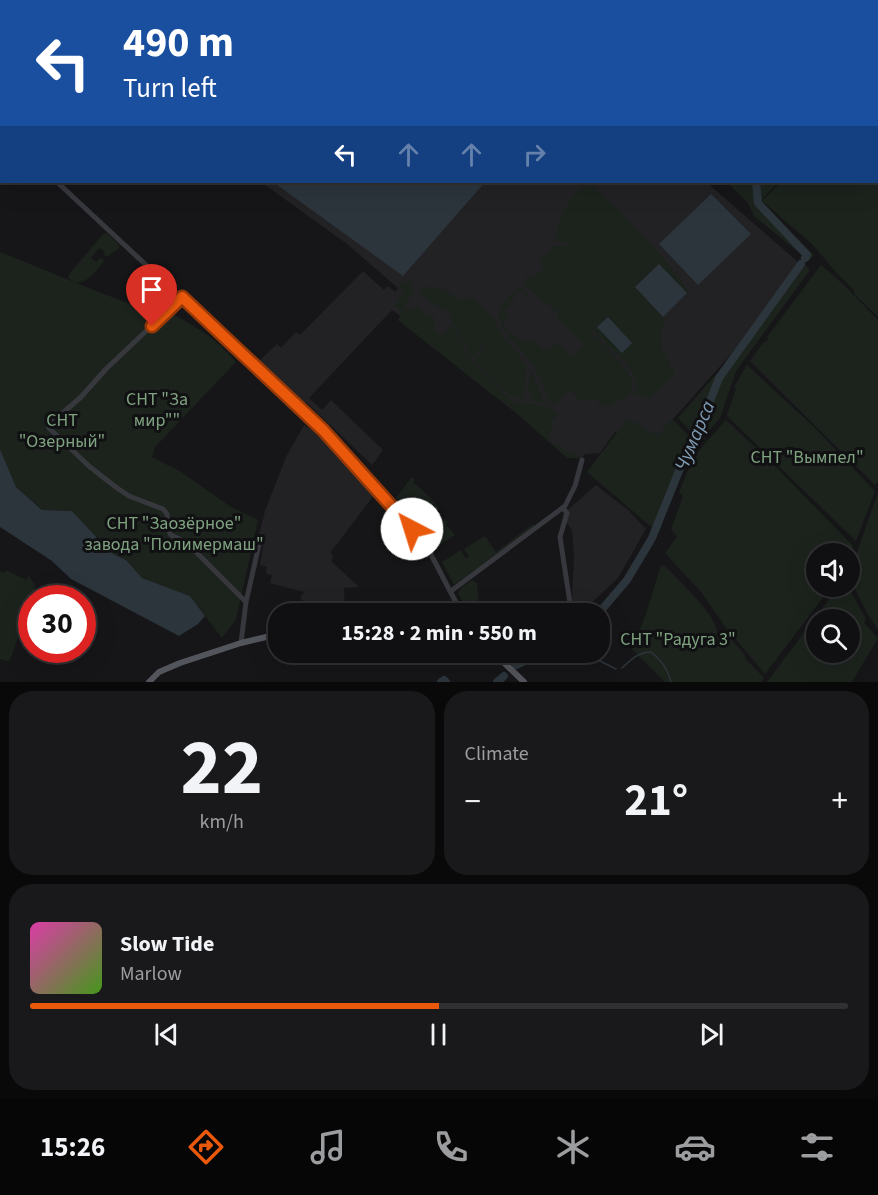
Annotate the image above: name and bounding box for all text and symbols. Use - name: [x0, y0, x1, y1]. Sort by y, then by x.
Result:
- text: 490 m: [123, 13, 234, 73]
- icon: left: [24, 24, 102, 102]
- text: Turn left: [123, 69, 217, 108]
- icon: left: [329, 138, 362, 171]
- icon: ahead: [392, 138, 425, 171]
- icon: ahead: [455, 138, 488, 171]
- icon: right: [518, 138, 551, 171]
- pin: [126, 264, 177, 326]
- icon: arrive: [135, 273, 168, 306]
- park label: СНТ "За мир"": [126, 387, 188, 433]
- water label: Чумарса: [668, 396, 722, 475]
- park label: СНТ "Озерный": [19, 408, 105, 454]
- park label: СНТ "Вымпел": [750, 445, 864, 470]
- position arrow: [380, 497, 444, 561]
- park label: СНТ "Заозёрное" завода "Полимермаш": [84, 511, 264, 557]
- map controls: [806, 543, 860, 663]
- button: sound: [806, 543, 860, 597]
- speed limit sign: 30: [18, 585, 96, 663]
- button: search: [806, 609, 860, 663]
- text: 15:28 · 2 min · 550 m: [341, 617, 537, 649]
- park label: СНТ "Радуга 3": [620, 627, 736, 652]
- text: 22: [181, 713, 263, 824]
- text: Climate: [465, 740, 529, 768]
- text: 21°: [624, 769, 688, 833]
- text: −: [465, 778, 481, 825]
- text: +: [832, 778, 848, 825]
- text: km/h: [200, 808, 244, 836]
- text: Slow Tide: [120, 928, 214, 960]
- text: Marlow: [120, 960, 182, 988]
- icon: previous: [150, 1018, 183, 1051]
- icon: pause: [422, 1018, 455, 1051]
- icon: next: [695, 1018, 728, 1051]
- icon: directions: [185, 1126, 227, 1168]
- icon: music: [307, 1126, 349, 1168]
- icon: phone: [430, 1126, 472, 1168]
- icon: climate: [552, 1126, 594, 1168]
- icon: car: [674, 1126, 716, 1168]
- icon: filters: [796, 1126, 838, 1168]
- text: 15:26: [40, 1128, 105, 1167]

